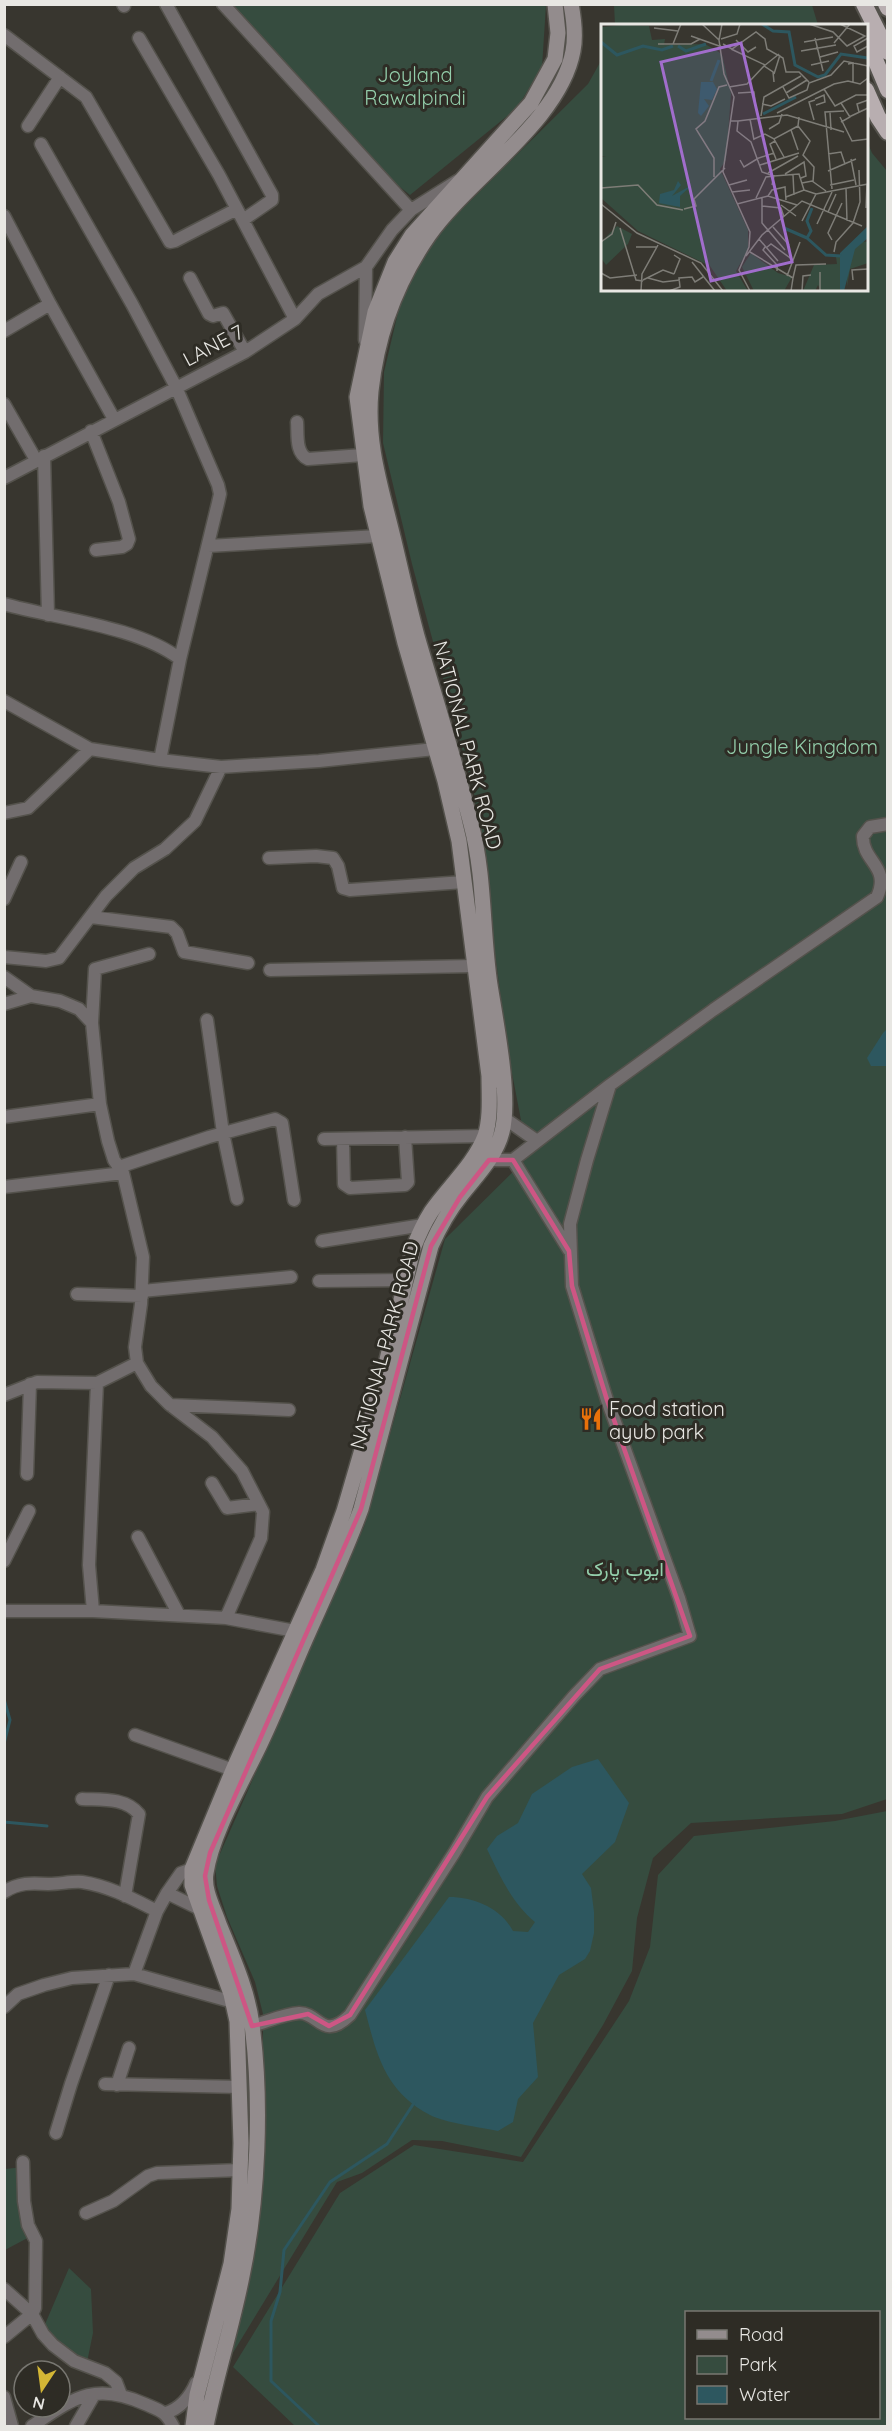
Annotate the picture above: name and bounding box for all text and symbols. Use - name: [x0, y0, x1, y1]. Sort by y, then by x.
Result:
- inset map: [601, 24, 868, 291]
- park label: Joyland Rawalpindi: [364, 62, 466, 110]
- street label: LANE 7: [178, 319, 248, 371]
- street label: NATIONAL PARK ROAD: [428, 638, 508, 852]
- park label: Jungle Kingdom: [726, 734, 878, 759]
- street label: NATIONAL PARK ROAD: [344, 1238, 424, 1452]
- place label: Food station ayub park: [609, 1396, 725, 1444]
- restaurant icon: Food station ayub park: [578, 1406, 604, 1432]
- park label: ایوب پارک: [586, 1556, 664, 1583]
- legend: [685, 2311, 880, 2419]
- text: Road: [739, 2323, 784, 2346]
- text: Park: [739, 2353, 777, 2376]
- north arrow: [12, 2359, 72, 2419]
- text: Water: [739, 2383, 790, 2406]
- text: N: [31, 2393, 47, 2415]

